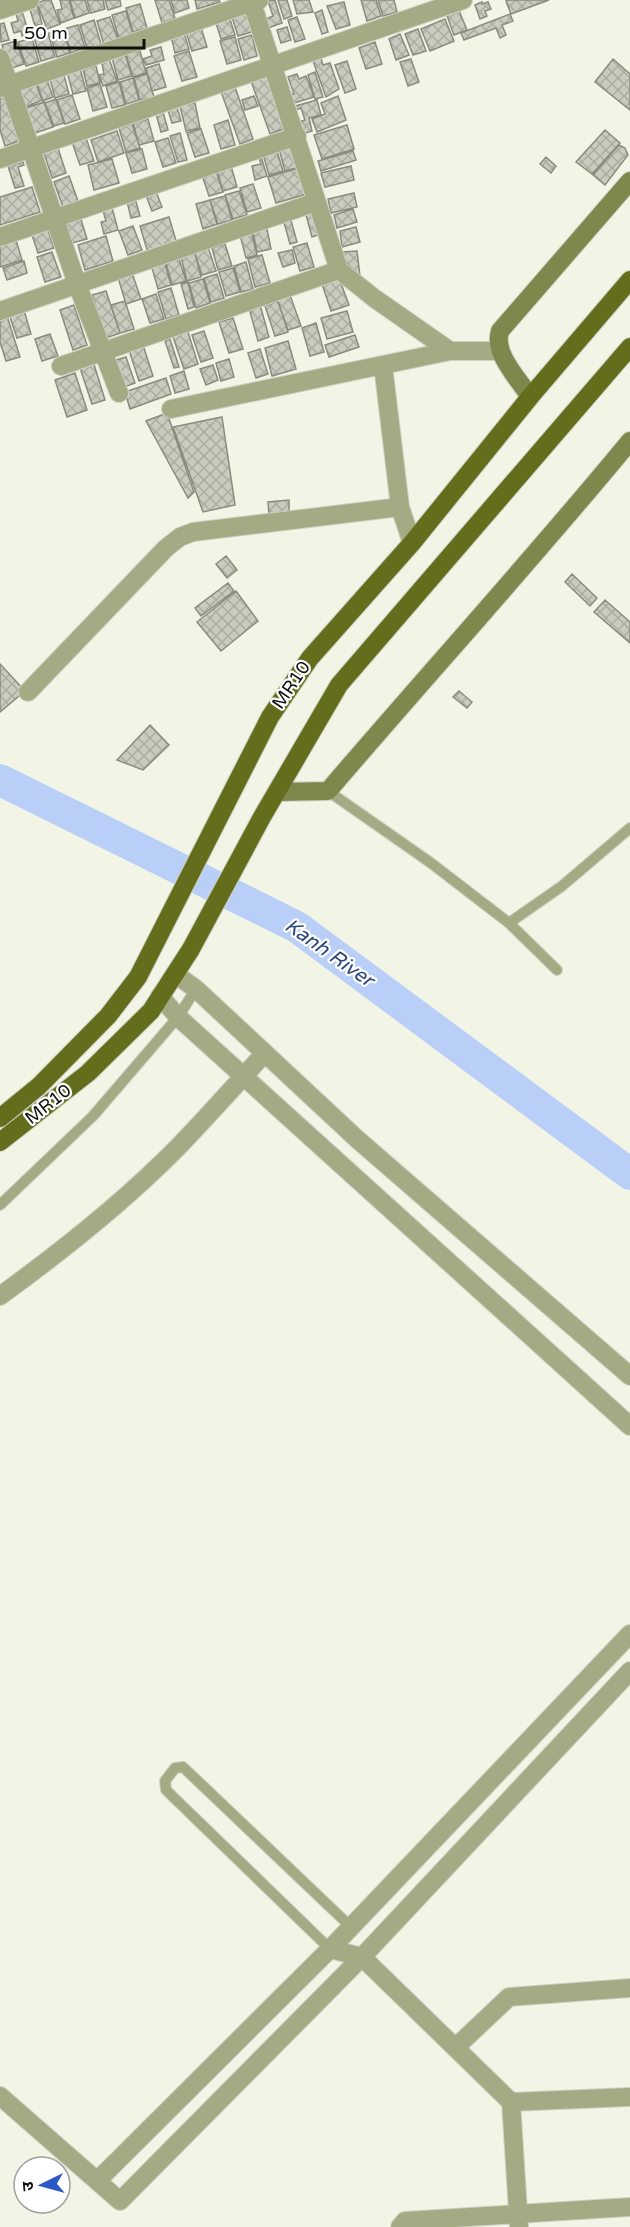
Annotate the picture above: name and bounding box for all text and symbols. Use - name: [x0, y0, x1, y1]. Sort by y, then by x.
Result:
- scale bar: [15, 12, 144, 50]
- text: 50 m: [24, 22, 68, 44]
- street label: MR10: [267, 657, 315, 713]
- water label: Kanh River: [280, 914, 380, 994]
- street label: MR10: [20, 1079, 76, 1129]
- north arrow: [12, 2155, 72, 2215]
- text: उ: [18, 2180, 38, 2192]

